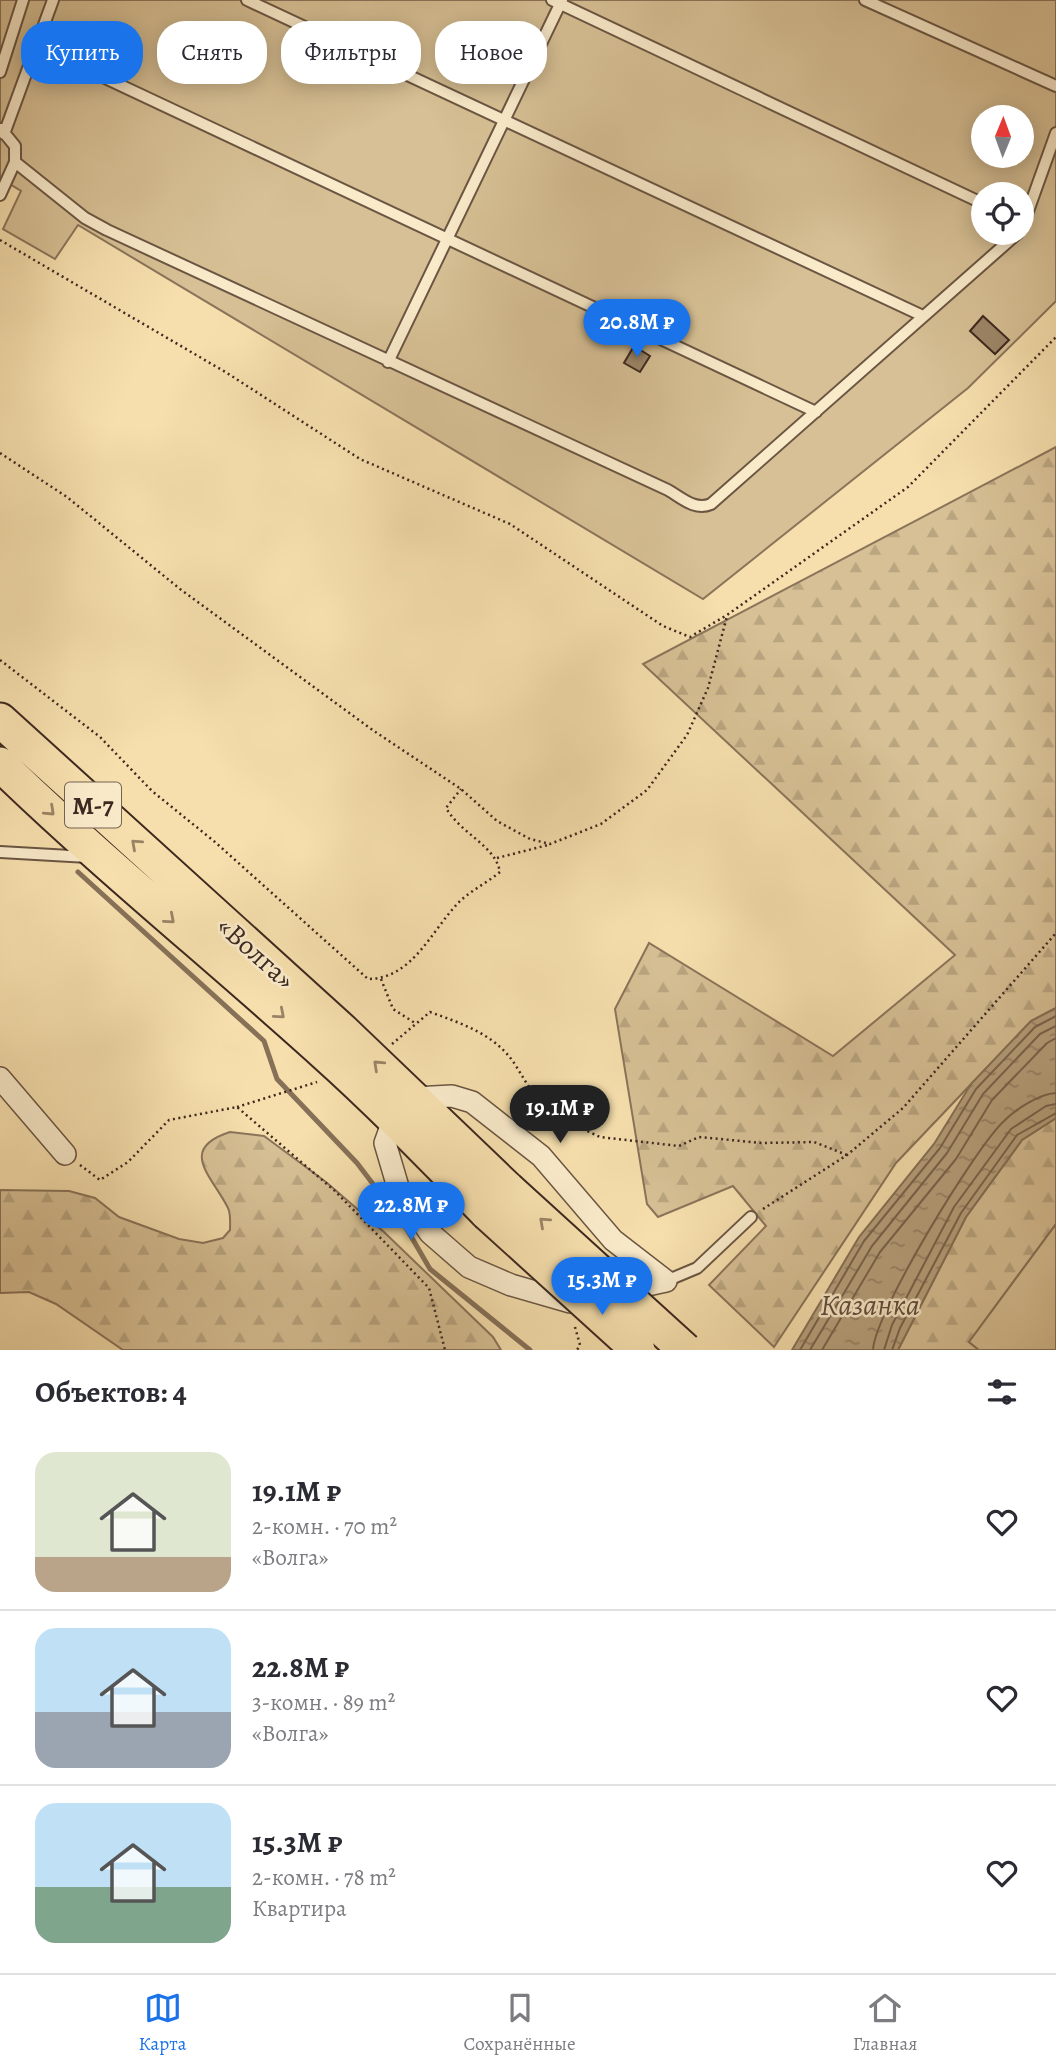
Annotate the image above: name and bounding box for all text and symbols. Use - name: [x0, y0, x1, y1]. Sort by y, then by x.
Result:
- chip: Купить: [21, 21, 143, 84]
- chip: Снять: [157, 21, 267, 84]
- chip: Фильтры: [281, 21, 421, 84]
- chip: Новое: [435, 21, 547, 84]
- north arrow: [971, 105, 1034, 168]
- map controls: [971, 105, 1034, 245]
- button: locate: [971, 182, 1034, 245]
- pin: 20.8M ₽: [572, 300, 702, 359]
- text: 20.8M ₽: [599, 306, 675, 337]
- road number: М-7: [65, 782, 121, 828]
- one-way arrow: [42, 802, 55, 815]
- one-way arrow: [131, 840, 144, 852]
- street label: «Волга»: [209, 908, 303, 998]
- one-way arrow: [162, 911, 175, 923]
- one-way arrow: [271, 1006, 284, 1018]
- one-way arrow: [374, 1060, 387, 1073]
- pin: 19.1M ₽: [495, 1086, 625, 1145]
- text: 19.1M ₽: [526, 1092, 594, 1123]
- pin: 22.8M ₽: [346, 1182, 476, 1242]
- text: 22.8M ₽: [374, 1189, 448, 1220]
- one-way arrow: [539, 1218, 552, 1230]
- pin: 15.3M ₽: [537, 1258, 667, 1317]
- text: 15.3M ₽: [567, 1264, 637, 1295]
- water label: Казанка: [820, 1285, 920, 1325]
- text: Объектов: 4: [35, 1372, 187, 1412]
- icon: filters: [983, 1373, 1021, 1411]
- text: 19.1M ₽: [252, 1471, 341, 1511]
- icon: home: [91, 1480, 175, 1564]
- icon: heart: [983, 1503, 1021, 1541]
- text: 2-комн. · 70 m²: [252, 1511, 397, 1542]
- text: «Волга»: [252, 1542, 328, 1573]
- text: 22.8M ₽: [252, 1647, 349, 1687]
- icon: home: [91, 1656, 175, 1740]
- icon: heart: [983, 1679, 1021, 1717]
- text: 3-комн. · 89 m²: [252, 1687, 395, 1718]
- text: «Волга»: [252, 1718, 328, 1749]
- text: 15.3M ₽: [252, 1822, 342, 1862]
- icon: home: [91, 1831, 175, 1915]
- icon: heart: [983, 1854, 1021, 1892]
- text: 2-комн. · 78 m²: [252, 1862, 396, 1893]
- text: Квартира: [252, 1893, 347, 1924]
- tab: Карта: [139, 1989, 186, 2057]
- tab: Сохранённые: [464, 1989, 576, 2057]
- tab: Главная: [853, 1989, 917, 2057]

